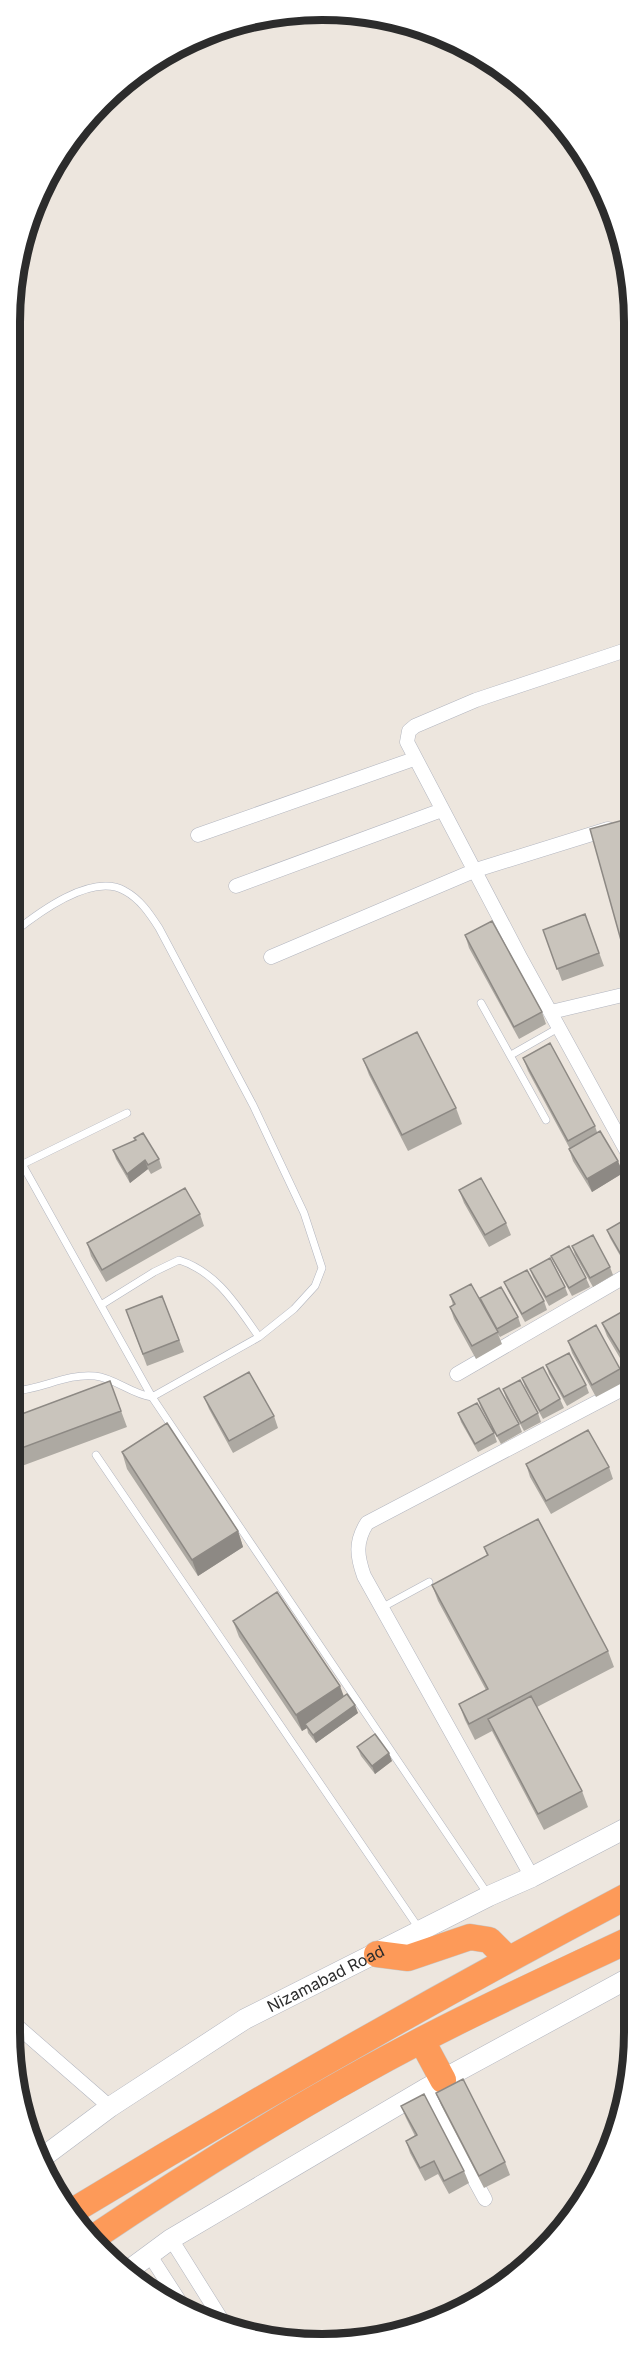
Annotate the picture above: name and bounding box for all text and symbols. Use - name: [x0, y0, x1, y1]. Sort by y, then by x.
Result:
- street label: Nizamabad Road: [264, 1941, 388, 2016]

